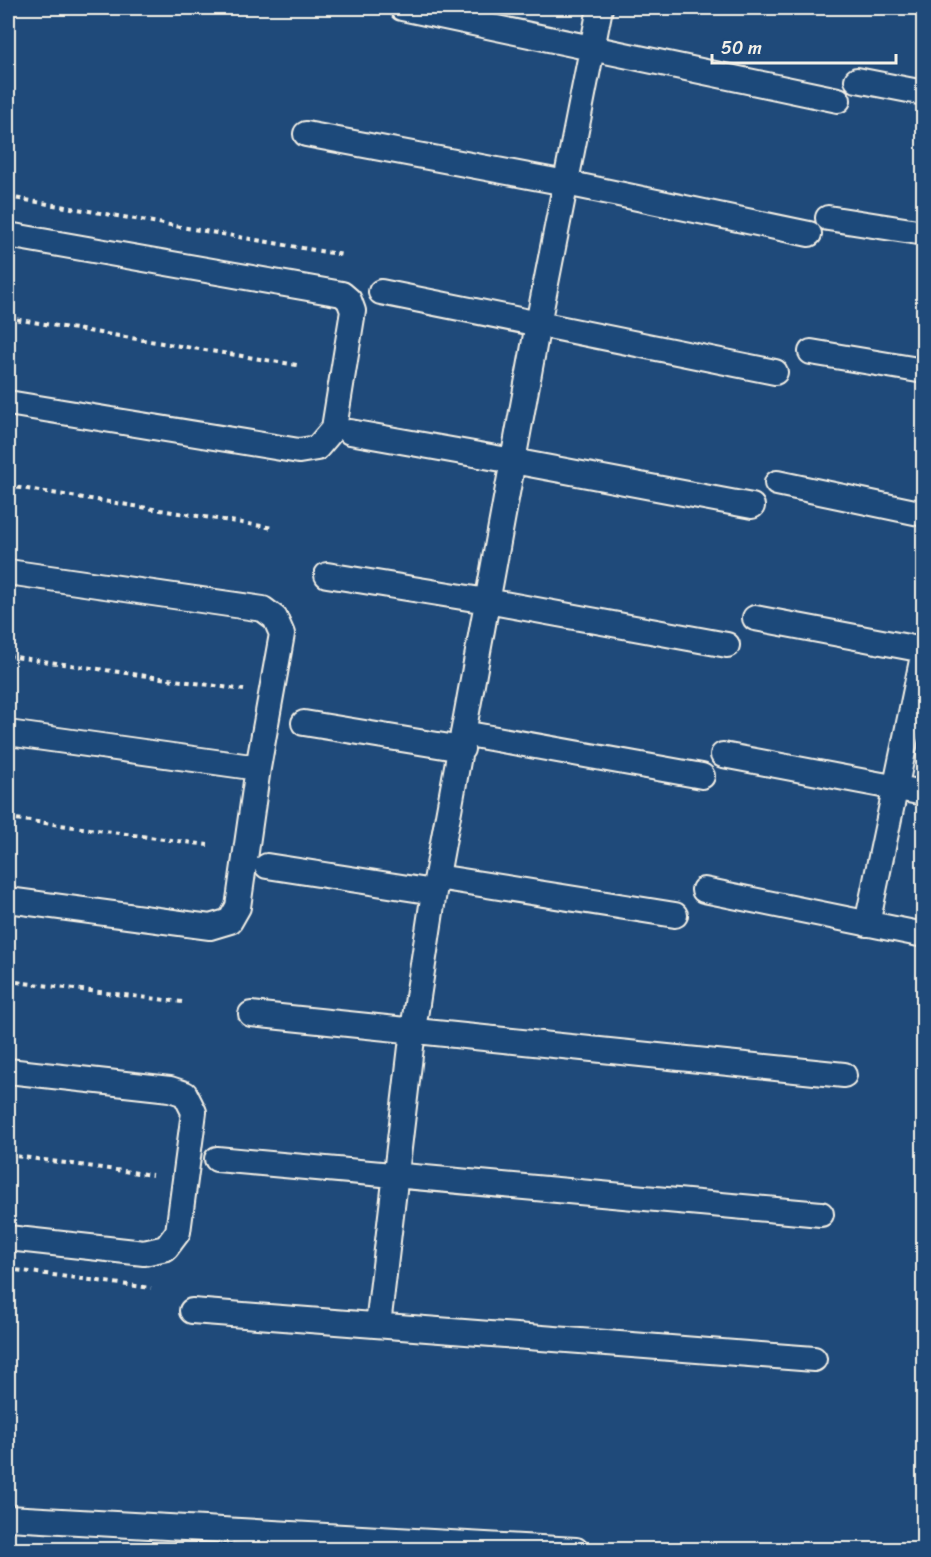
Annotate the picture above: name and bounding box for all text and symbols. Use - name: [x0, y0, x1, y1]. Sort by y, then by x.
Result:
- scale bar: [712, 27, 896, 65]
- text: 50 m: [721, 32, 762, 64]

